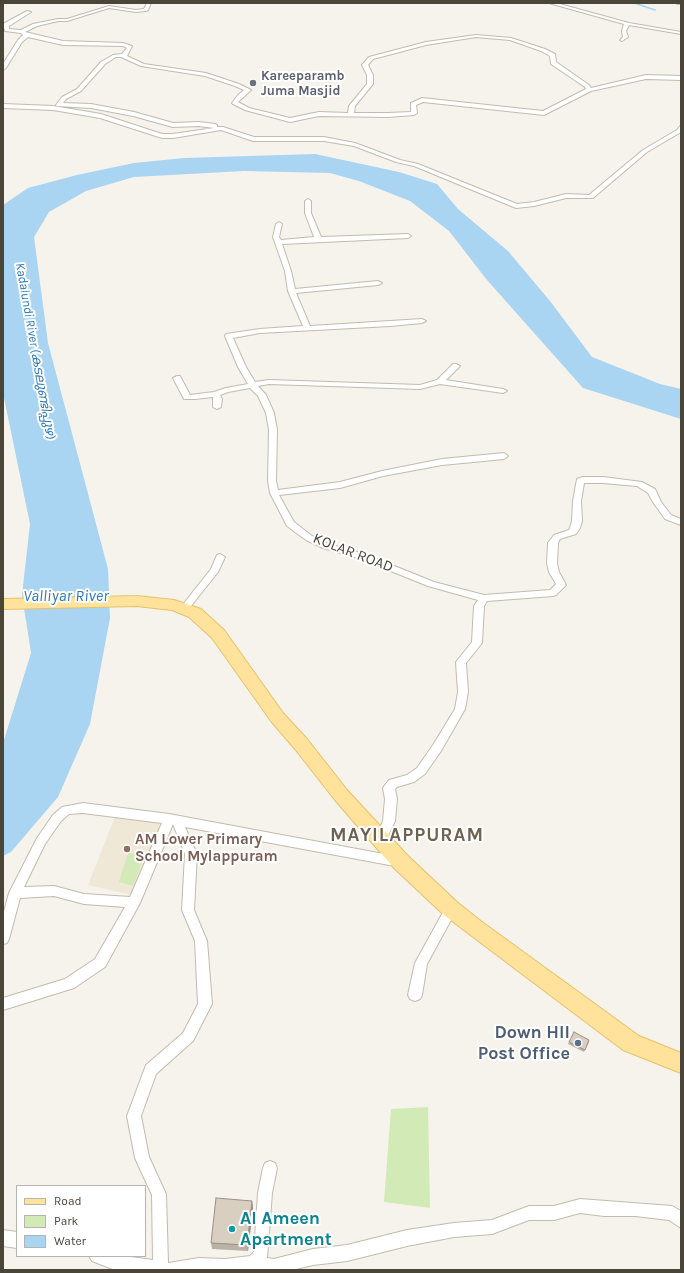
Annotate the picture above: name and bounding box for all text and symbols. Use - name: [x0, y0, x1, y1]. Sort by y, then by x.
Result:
- place label: Kareeparamb Juma Masjid: [261, 68, 345, 99]
- marker: Kareeparamb Juma Masjid: [248, 78, 258, 88]
- water label: Kadalundi River (കടലുണ്ടിപ്പുഴ): [12, 262, 58, 440]
- street label: KOLAR ROAD: [310, 529, 396, 577]
- water label: Valliyar River: [23, 586, 109, 606]
- district label: MAYILAPPURAM: [330, 825, 484, 847]
- place label: AM Lower Primary School Mylappuram: [135, 831, 278, 866]
- marker: AM Lower Primary School Mylappuram: [122, 844, 132, 854]
- place label: Down Hll Post Office: [478, 1022, 570, 1064]
- marker: Down Hll Post Office: [573, 1038, 583, 1048]
- legend: [16, 1185, 146, 1257]
- text: Road: [54, 1194, 82, 1208]
- place label: Al Ameen Apartment: [240, 1208, 332, 1250]
- text: Park: [54, 1214, 78, 1228]
- marker: Al Ameen Apartment: [227, 1224, 237, 1234]
- text: Water: [54, 1234, 86, 1248]

